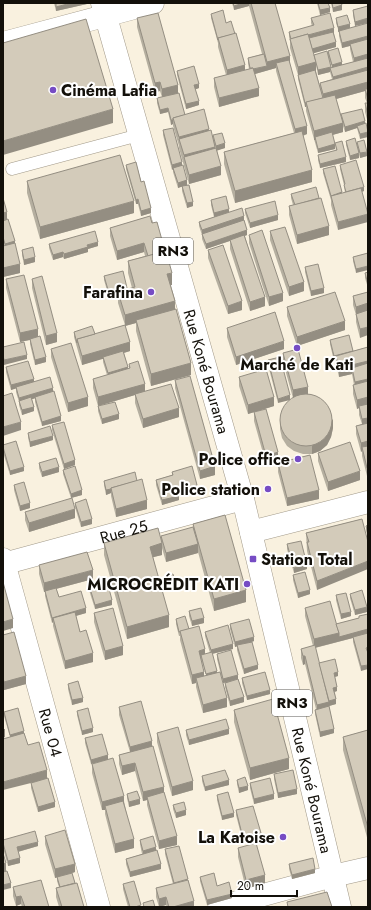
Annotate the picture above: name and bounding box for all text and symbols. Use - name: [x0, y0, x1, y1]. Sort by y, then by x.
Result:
- place label: Cinéma Lafia: [61, 79, 157, 102]
- marker: Cinéma Lafia: [48, 85, 58, 95]
- road number: RN3: [153, 238, 193, 264]
- place label: Farafina: [83, 281, 143, 304]
- marker: Farafina: [146, 287, 156, 297]
- street label: Rue Koné Bourama: [178, 306, 235, 437]
- marker: Marché de Kati: [292, 343, 302, 353]
- place label: Marché de Kati: [240, 353, 354, 376]
- place label: Police office: [199, 448, 290, 471]
- marker: Police office: [293, 454, 303, 464]
- place label: Police station: [161, 478, 260, 501]
- marker: Police station: [263, 484, 273, 494]
- street label: Rue 25: [97, 514, 150, 549]
- place label: Station Total: [261, 548, 353, 571]
- marker: Station Total: [248, 554, 258, 564]
- place label: MICROCRÉDIT KATI: [87, 573, 239, 596]
- marker: MICROCRÉDIT KATI: [242, 579, 252, 589]
- road number: RN3: [272, 690, 312, 716]
- street label: Rue 04: [33, 706, 68, 760]
- street label: Rue Koné Bourama: [286, 725, 338, 856]
- place label: La Katoise: [198, 826, 275, 849]
- marker: La Katoise: [278, 832, 288, 842]
- scale bar: [231, 872, 297, 898]
- text: 20 m: [237, 877, 264, 895]

